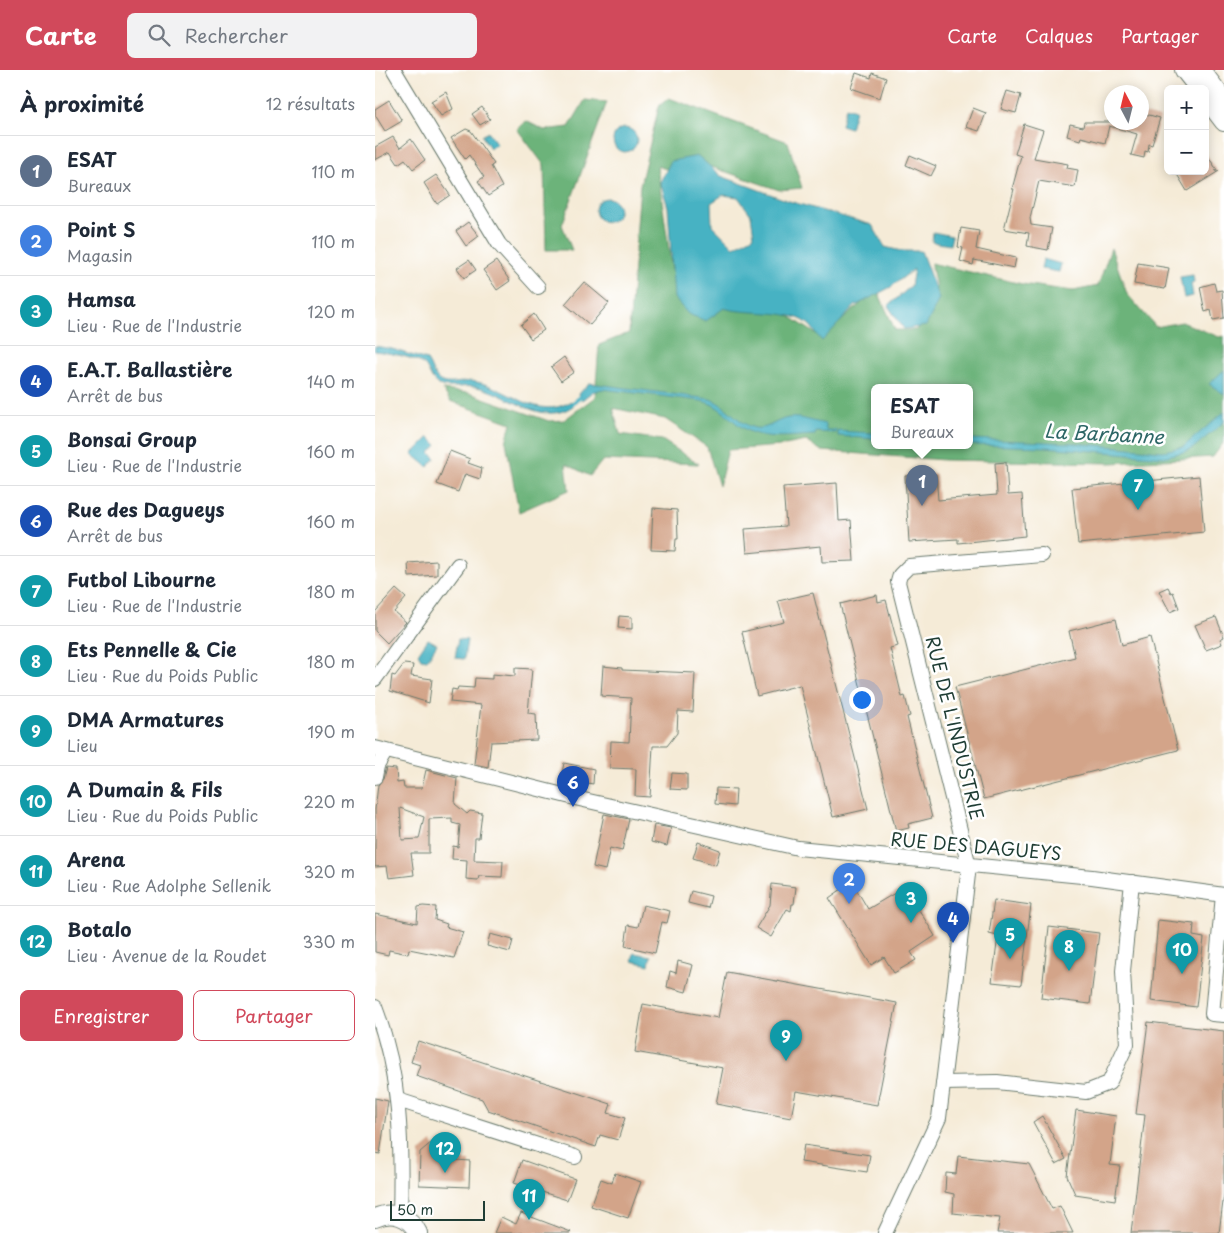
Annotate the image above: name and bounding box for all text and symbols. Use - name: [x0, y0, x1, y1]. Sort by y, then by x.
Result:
- search box: [127, 13, 477, 58]
- text: Carte: [25, 17, 97, 53]
- icon: search: [145, 21, 173, 49]
- text: Rechercher: [185, 21, 288, 49]
- text: Carte: [947, 22, 997, 49]
- text: Calques: [1025, 22, 1093, 49]
- text: Partager: [1121, 22, 1199, 49]
- north arrow: [1104, 85, 1149, 130]
- map controls: [1164, 85, 1209, 175]
- button: +: [1164, 85, 1209, 130]
- text: À proximité: [20, 87, 144, 119]
- text: 12 résultats: [266, 91, 355, 115]
- button: −: [1164, 130, 1209, 175]
- text: ESAT: [67, 145, 117, 173]
- text: 1: [32, 159, 40, 183]
- text: 110 m: [312, 159, 355, 183]
- text: Bureaux: [67, 173, 131, 197]
- text: Point S: [67, 215, 135, 243]
- text: 2: [30, 229, 42, 253]
- text: 110 m: [312, 229, 355, 253]
- text: Magasin: [67, 243, 133, 267]
- text: Hamsa: [67, 285, 136, 313]
- text: 3: [31, 299, 41, 323]
- text: 120 m: [308, 299, 355, 323]
- text: Lieu · Rue de l'Industrie: [67, 313, 242, 337]
- text: E.A.T. Ballastière: [67, 355, 232, 383]
- text: 4: [31, 369, 41, 393]
- text: 140 m: [307, 369, 355, 393]
- text: Arrêt de bus: [67, 383, 163, 407]
- popup: [871, 384, 973, 449]
- text: ESAT: [890, 391, 940, 419]
- water label: La Barbanne: [1044, 416, 1165, 450]
- text: Bureaux: [890, 419, 954, 443]
- text: Bonsai Group: [67, 425, 197, 453]
- text: 5: [31, 439, 41, 463]
- text: 160 m: [307, 439, 355, 463]
- text: Lieu · Rue de l'Industrie: [67, 453, 242, 477]
- pin: 1: [906, 465, 938, 506]
- pin: 7: [1122, 469, 1154, 510]
- text: Rue des Dagueys: [67, 495, 225, 523]
- text: 6: [30, 509, 42, 533]
- text: 160 m: [307, 509, 355, 533]
- text: Arrêt de bus: [67, 523, 163, 547]
- text: Futbol Libourne: [67, 565, 216, 593]
- text: 7: [31, 579, 41, 603]
- text: 180 m: [307, 579, 355, 603]
- text: Lieu · Rue de l'Industrie: [67, 593, 242, 617]
- street label: RUE DE L'INDUSTRIE: [920, 633, 991, 822]
- text: Ets Pennelle & Cie: [67, 635, 237, 663]
- text: 8: [31, 649, 41, 673]
- text: 180 m: [307, 649, 355, 673]
- text: Lieu · Rue du Poids Public: [67, 663, 258, 687]
- your location: [849, 687, 875, 713]
- text: DMA Armatures: [67, 705, 224, 733]
- text: 9: [31, 719, 41, 743]
- text: 190 m: [307, 719, 355, 743]
- text: Lieu: [67, 733, 98, 757]
- pin: 6: [557, 766, 589, 807]
- text: A Dumain & Fils: [67, 775, 222, 803]
- text: 10: [26, 789, 46, 813]
- text: 220 m: [304, 789, 355, 813]
- text: Lieu · Rue du Poids Public: [67, 803, 258, 827]
- street label: RUE DES DAGUEYS: [889, 825, 1063, 866]
- text: Arena: [67, 845, 125, 873]
- text: 11: [29, 859, 43, 883]
- text: 320 m: [304, 859, 355, 883]
- pin: 2: [833, 863, 865, 904]
- text: Lieu · Rue Adolphe Sellenik: [67, 873, 271, 897]
- pin: 3: [895, 882, 927, 923]
- pin: 4: [937, 902, 969, 943]
- text: Botalo: [67, 915, 131, 943]
- pin: 5: [994, 918, 1026, 959]
- text: 12: [27, 929, 45, 953]
- text: 330 m: [302, 929, 355, 953]
- pin: 8: [1053, 930, 1085, 971]
- pin: 10: [1166, 933, 1198, 974]
- text: Lieu · Avenue de la Roudet: [67, 943, 266, 967]
- button: Enregistrer: [20, 990, 183, 1041]
- button: Partager: [193, 990, 355, 1041]
- pin: 9: [770, 1020, 802, 1061]
- pin: 12: [429, 1132, 461, 1173]
- pin: 11: [513, 1179, 545, 1220]
- scale bar: [390, 1198, 485, 1221]
- text: 50 m: [397, 1199, 433, 1220]

